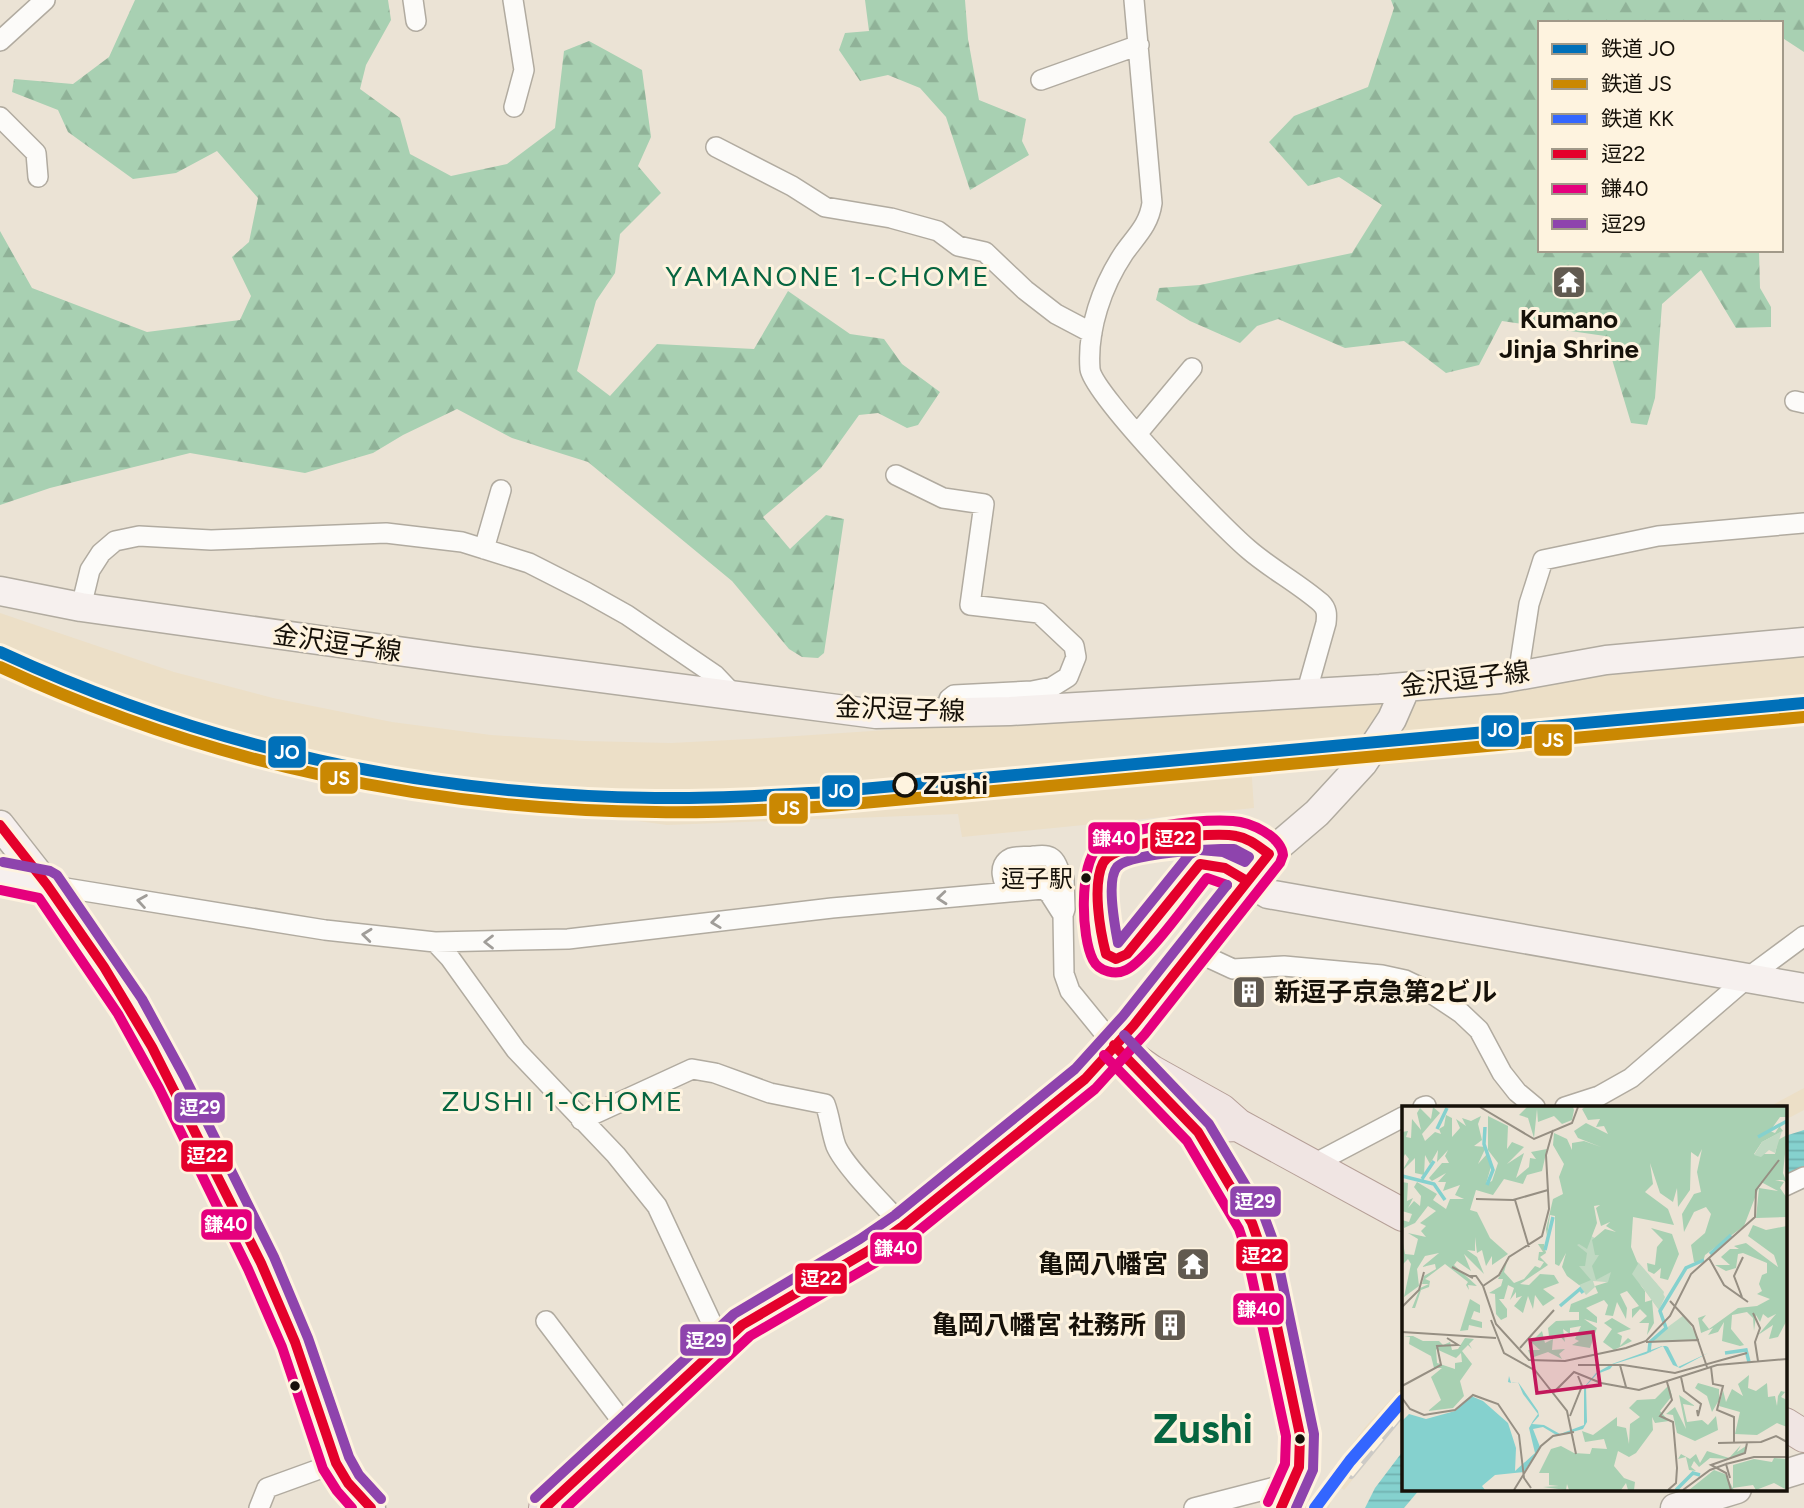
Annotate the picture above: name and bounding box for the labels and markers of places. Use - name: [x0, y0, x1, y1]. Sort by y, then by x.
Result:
- temple icon: Kumano Jinja Shrine: [1550, 263, 1588, 301]
- place label: Kumano Jinja Shrine: [1499, 303, 1639, 365]
- place label: Zushi: [923, 769, 988, 801]
- marker: Zushi: [893, 773, 917, 797]
- place label: 逗子駅: [1001, 864, 1073, 893]
- marker: 逗子駅: [1079, 871, 1093, 885]
- building icon: 新逗子京急第2ビル: [1230, 973, 1268, 1011]
- place label: 新逗子京急第2ビル: [1274, 976, 1497, 1008]
- temple icon: 亀岡八幡宮: [1174, 1245, 1212, 1283]
- place label: 亀岡八幡宮: [1038, 1248, 1168, 1280]
- building icon: 亀岡八幡宮 社務所: [1151, 1306, 1189, 1344]
- place label: 亀岡八幡宮 社務所: [932, 1309, 1146, 1341]
- unlabelled marker: [288, 1379, 302, 1393]
- unlabelled marker: [1293, 1432, 1307, 1446]

